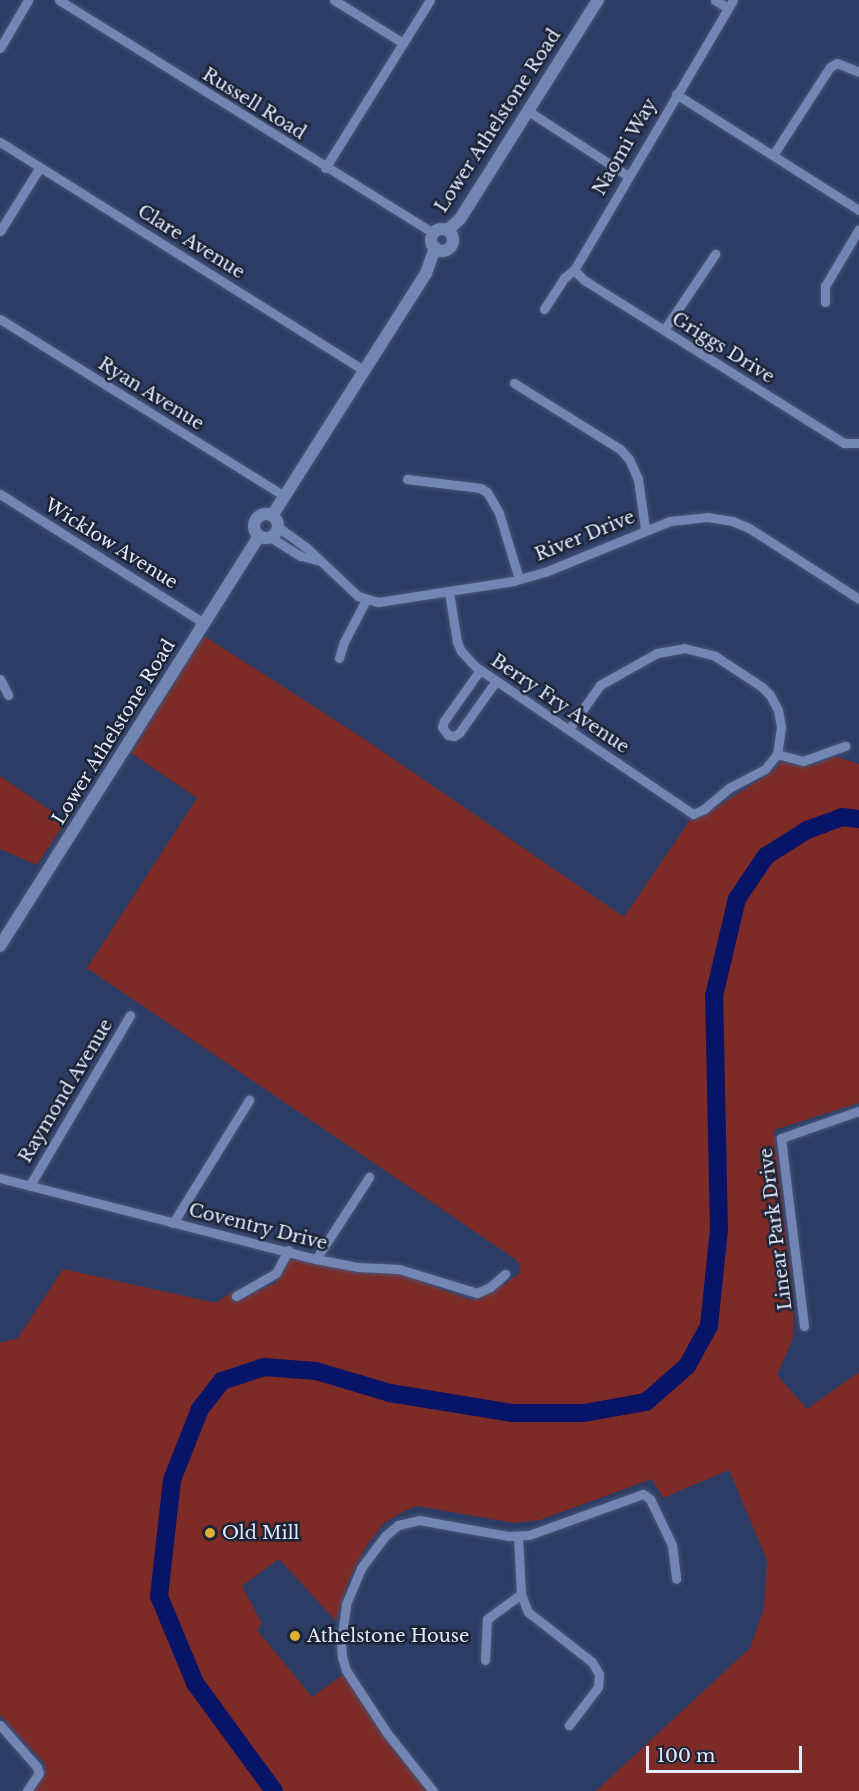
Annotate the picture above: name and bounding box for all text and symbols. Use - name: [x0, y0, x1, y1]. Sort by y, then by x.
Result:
- street label: Lower Athelstone Road: [430, 25, 566, 217]
- street label: Russell Road: [198, 64, 310, 144]
- street label: Naomi Way: [588, 95, 662, 199]
- street label: Clare Avenue: [133, 200, 249, 284]
- street label: Griggs Drive: [668, 308, 778, 388]
- street label: Ryan Avenue: [94, 353, 208, 435]
- street label: Wicklow Avenue: [40, 494, 182, 594]
- street label: River Drive: [532, 506, 638, 566]
- street label: Lower Athelstone Road: [48, 635, 180, 829]
- street label: Berry Fry Avenue: [486, 649, 634, 759]
- street label: Raymond Avenue: [14, 1015, 118, 1167]
- street label: Linear Park Drive: [755, 1146, 797, 1312]
- street label: Coventry Drive: [186, 1199, 330, 1255]
- place label: Old Mill: [222, 1522, 299, 1544]
- marker: Old Mill: [203, 1526, 217, 1540]
- place label: Athelstone House: [307, 1625, 469, 1647]
- marker: Athelstone House: [288, 1629, 302, 1643]
- scale bar: [649, 1734, 805, 1772]
- text: 100 m: [657, 1745, 715, 1767]

